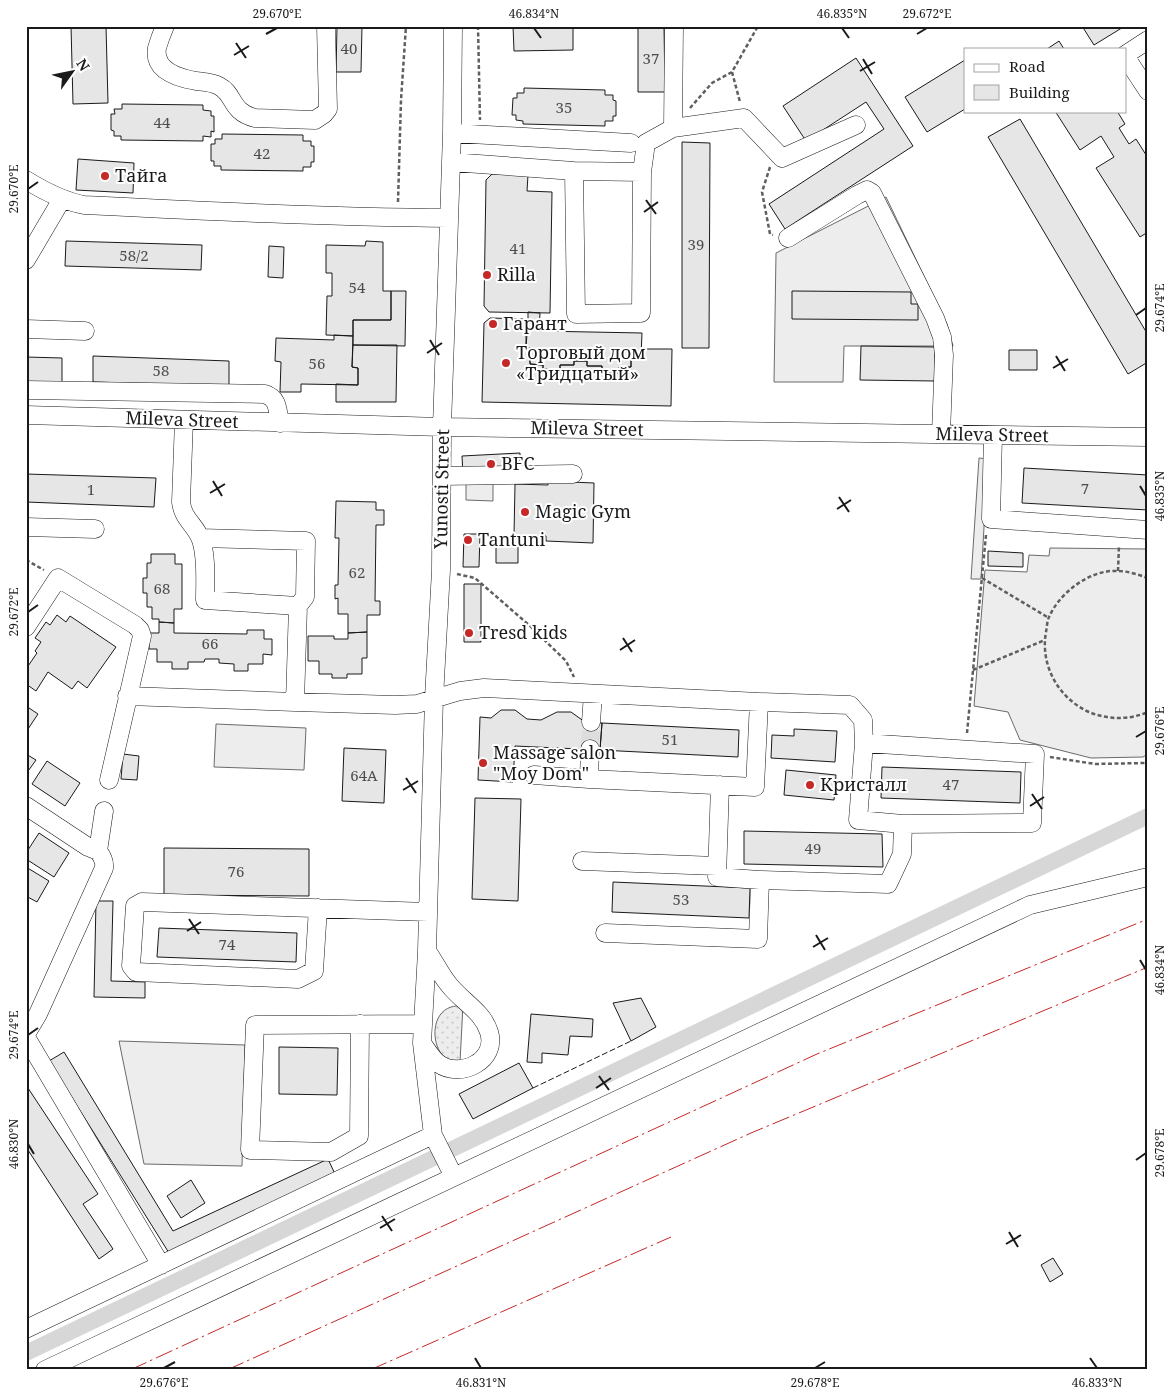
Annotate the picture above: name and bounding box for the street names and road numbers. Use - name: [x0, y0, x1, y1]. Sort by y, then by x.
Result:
- street label: Mileva Street: [125, 405, 239, 433]
- street label: Mileva Street: [530, 415, 644, 441]
- street label: Mileva Street: [935, 421, 1049, 447]
- street label: Yunosti Street: [428, 429, 454, 550]

